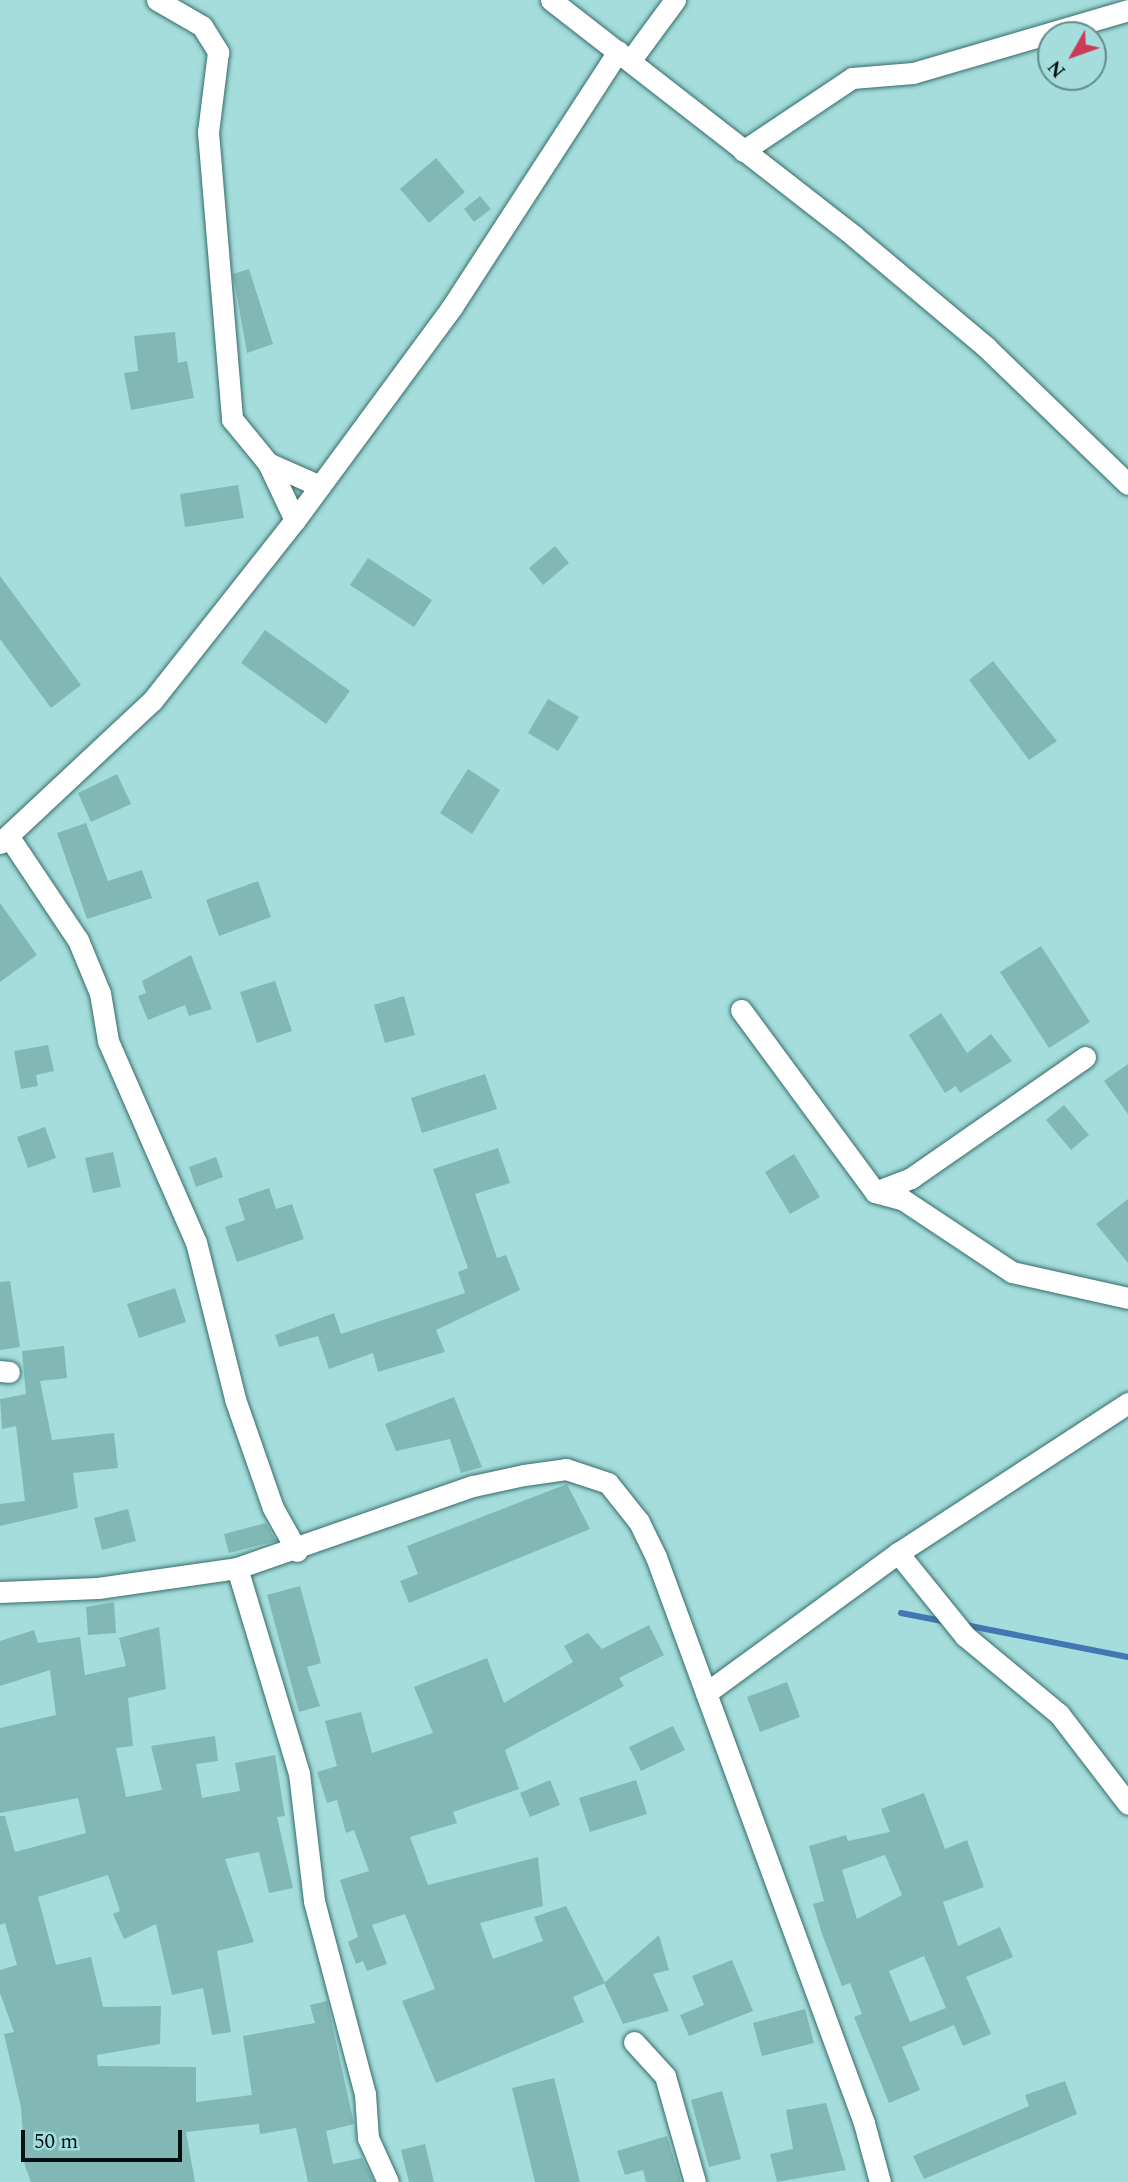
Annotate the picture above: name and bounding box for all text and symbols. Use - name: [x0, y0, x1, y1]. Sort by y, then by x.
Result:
- north arrow: [1037, 21, 1107, 91]
- text: N: [1041, 53, 1073, 84]
- scale bar: [24, 2116, 186, 2160]
- text: 50 m: [34, 2126, 78, 2158]

